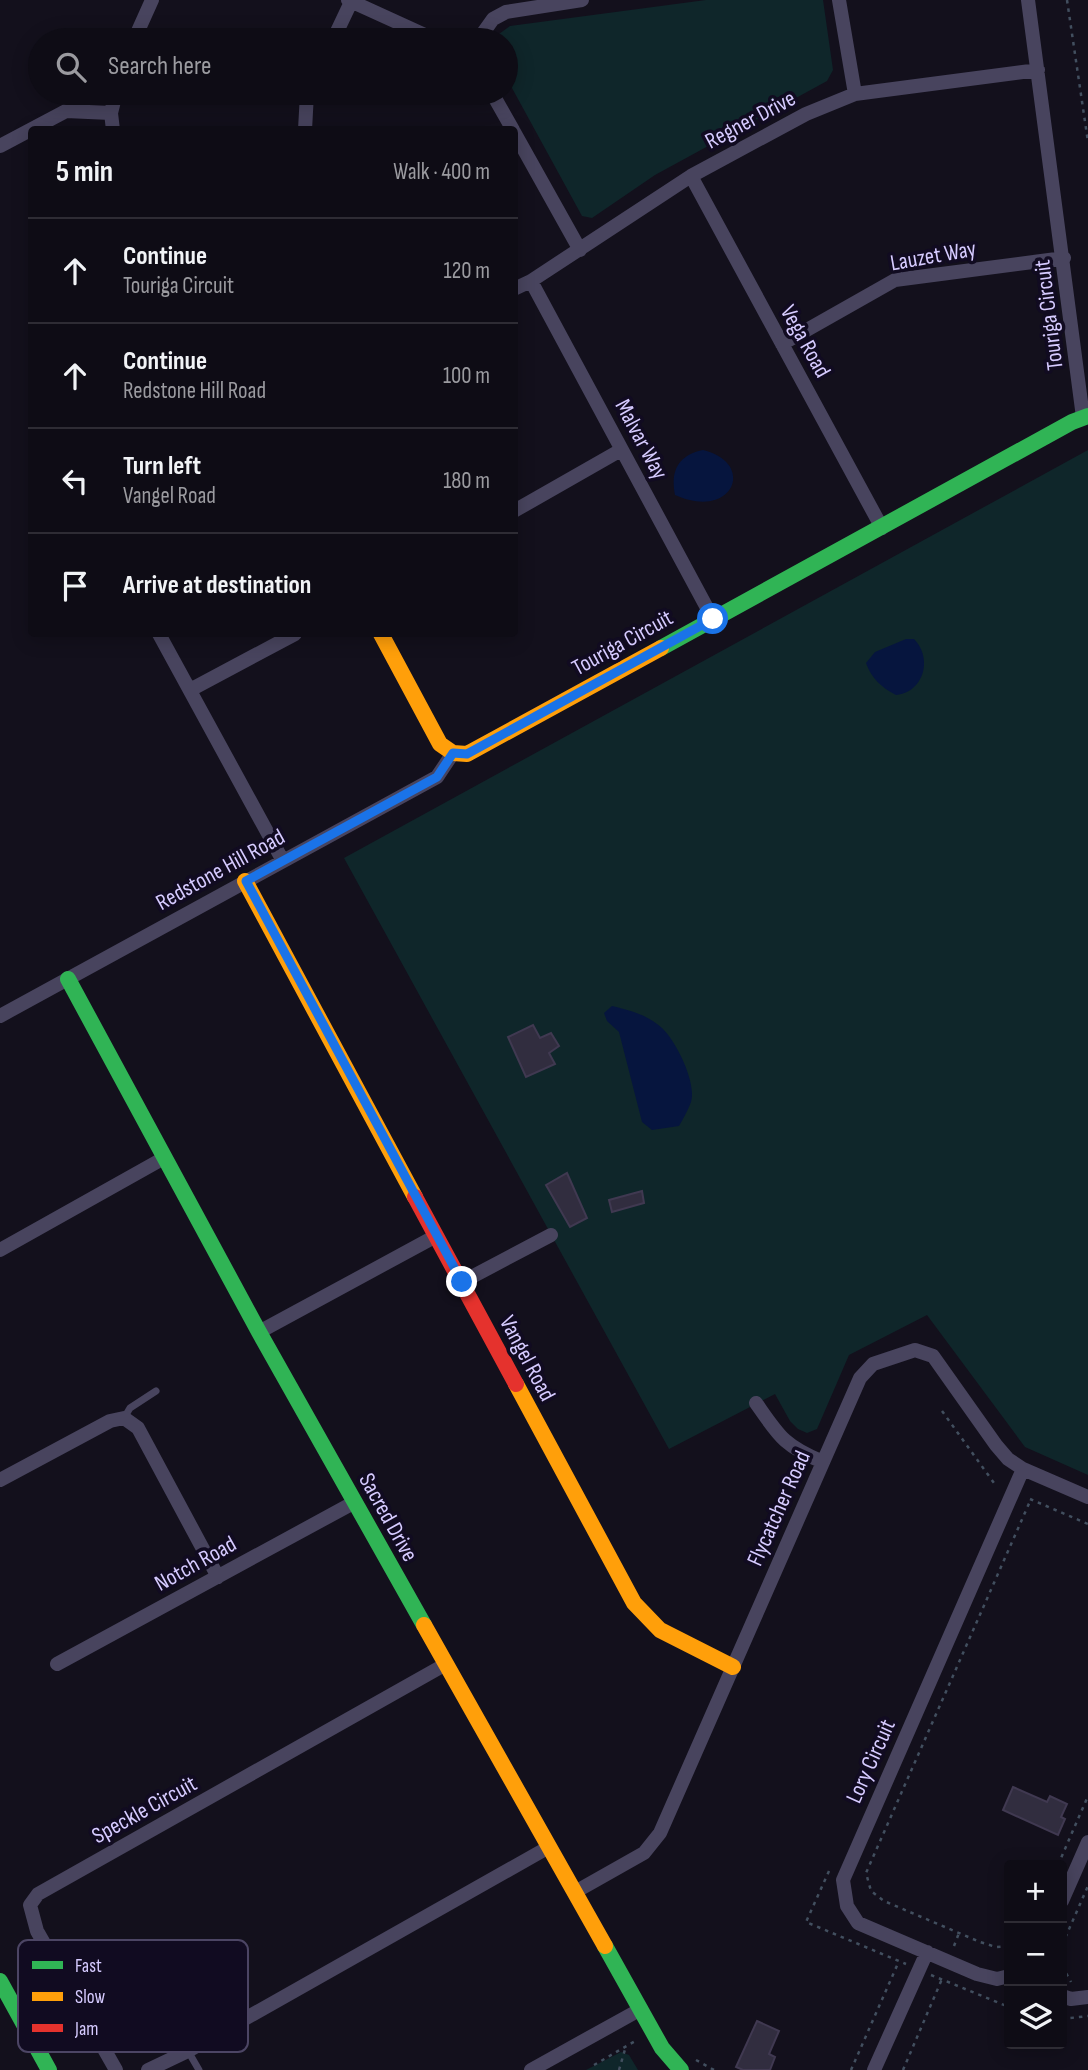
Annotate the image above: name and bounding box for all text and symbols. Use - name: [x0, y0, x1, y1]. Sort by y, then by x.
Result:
- search box: [28, 28, 518, 105]
- icon: search: [52, 48, 90, 86]
- text: Search here: [108, 51, 211, 82]
- street label: Regner Drive: [701, 84, 800, 155]
- text: 5 min: [56, 154, 113, 190]
- text: Walk · 400 m: [393, 158, 490, 186]
- street label: Lauzet Way: [888, 235, 978, 277]
- text: Continue: [123, 241, 207, 272]
- icon: ahead: [56, 252, 94, 290]
- text: 120 m: [444, 257, 490, 285]
- street label: Touriga Circuit: [1028, 258, 1070, 372]
- text: Touriga Circuit: [123, 272, 234, 300]
- street label: Vega Road: [774, 300, 836, 383]
- text: Continue: [123, 346, 207, 377]
- icon: ahead: [56, 357, 94, 395]
- text: 100 m: [443, 362, 490, 390]
- text: Redstone Hill Road: [123, 377, 266, 405]
- street label: Malvar Way: [608, 395, 674, 484]
- text: Turn left: [123, 451, 201, 482]
- icon: left: [56, 462, 94, 500]
- text: 180 m: [443, 467, 490, 495]
- text: Vangel Road: [123, 482, 216, 510]
- icon: arrive: [56, 567, 94, 605]
- text: Arrive at destination: [123, 570, 311, 601]
- route start: [697, 603, 728, 634]
- street label: Touriga Circuit: [567, 604, 678, 682]
- street label: Redstone Hill Road: [151, 823, 290, 917]
- route end: [446, 1266, 477, 1297]
- street label: Vangel Road: [493, 1311, 561, 1406]
- street label: Flycatcher Road: [741, 1446, 817, 1570]
- street label: Sacred Drive: [352, 1468, 424, 1567]
- street label: Notch Road: [150, 1530, 241, 1598]
- street label: Lory Circuit: [840, 1715, 902, 1808]
- street label: Speckle Circuit: [87, 1770, 202, 1850]
- map controls: [1004, 1860, 1067, 2049]
- button: +: [1004, 1860, 1067, 1923]
- button: −: [1004, 1923, 1067, 1986]
- legend: [18, 1940, 248, 2052]
- text: Fast: [75, 1955, 102, 1978]
- text: Slow: [75, 1986, 105, 2009]
- button: layers: [1004, 1986, 1067, 2049]
- text: Jam: [74, 2018, 98, 2041]

